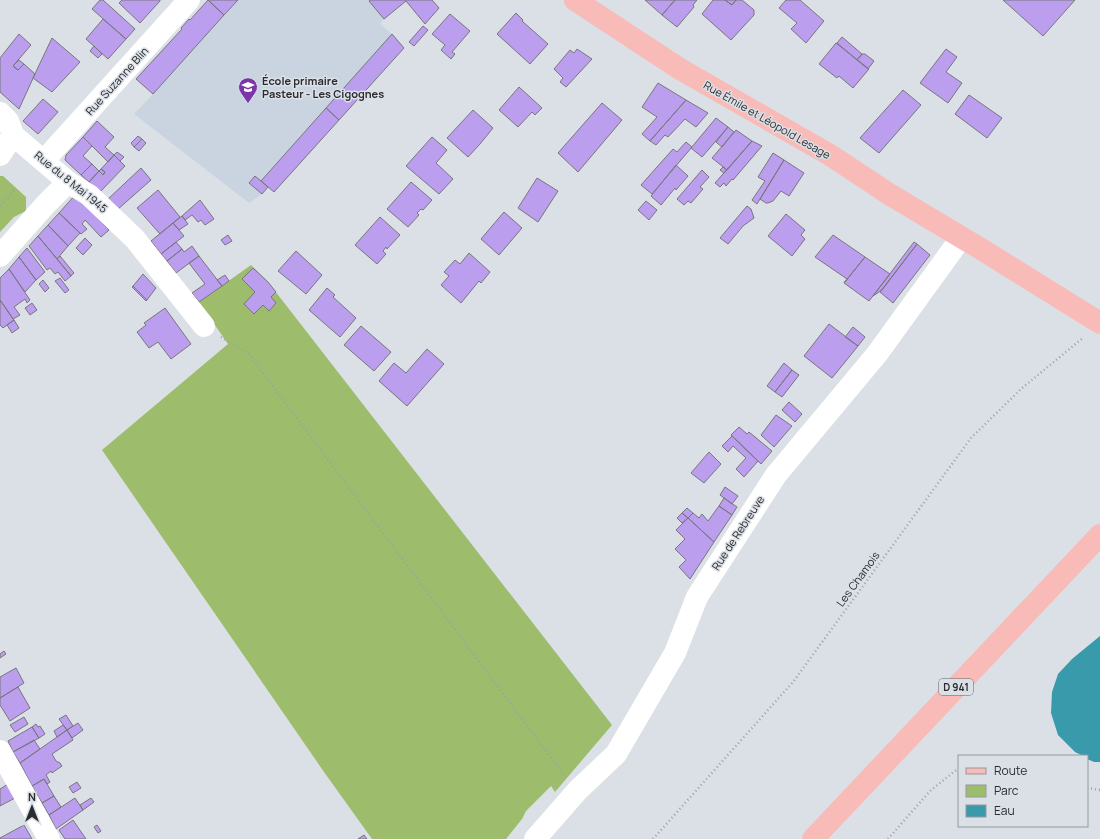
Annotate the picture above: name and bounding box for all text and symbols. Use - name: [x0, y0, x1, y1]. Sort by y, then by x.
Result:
- street label: Rue Suzanne Blin: [82, 43, 151, 118]
- place label: École primaire Pasteur - Les Cigognes: [262, 73, 384, 101]
- school or university icon: École primaire Pasteur - Les Cigognes: [237, 76, 259, 104]
- street label: Rue Émile et Léopold Lesage: [701, 77, 834, 162]
- street label: Rue du 8 Mai 1945: [32, 147, 111, 216]
- street label: Rue de Rebreuve: [708, 492, 768, 573]
- street label: Les Chamois: [833, 548, 883, 609]
- road number: D 941: [939, 679, 973, 695]
- legend: [958, 755, 1088, 827]
- text: Route: [994, 762, 1027, 779]
- text: Parc: [994, 782, 1019, 799]
- north arrow: [12, 787, 52, 827]
- text: N: [28, 789, 36, 804]
- text: Eau: [994, 802, 1015, 819]

